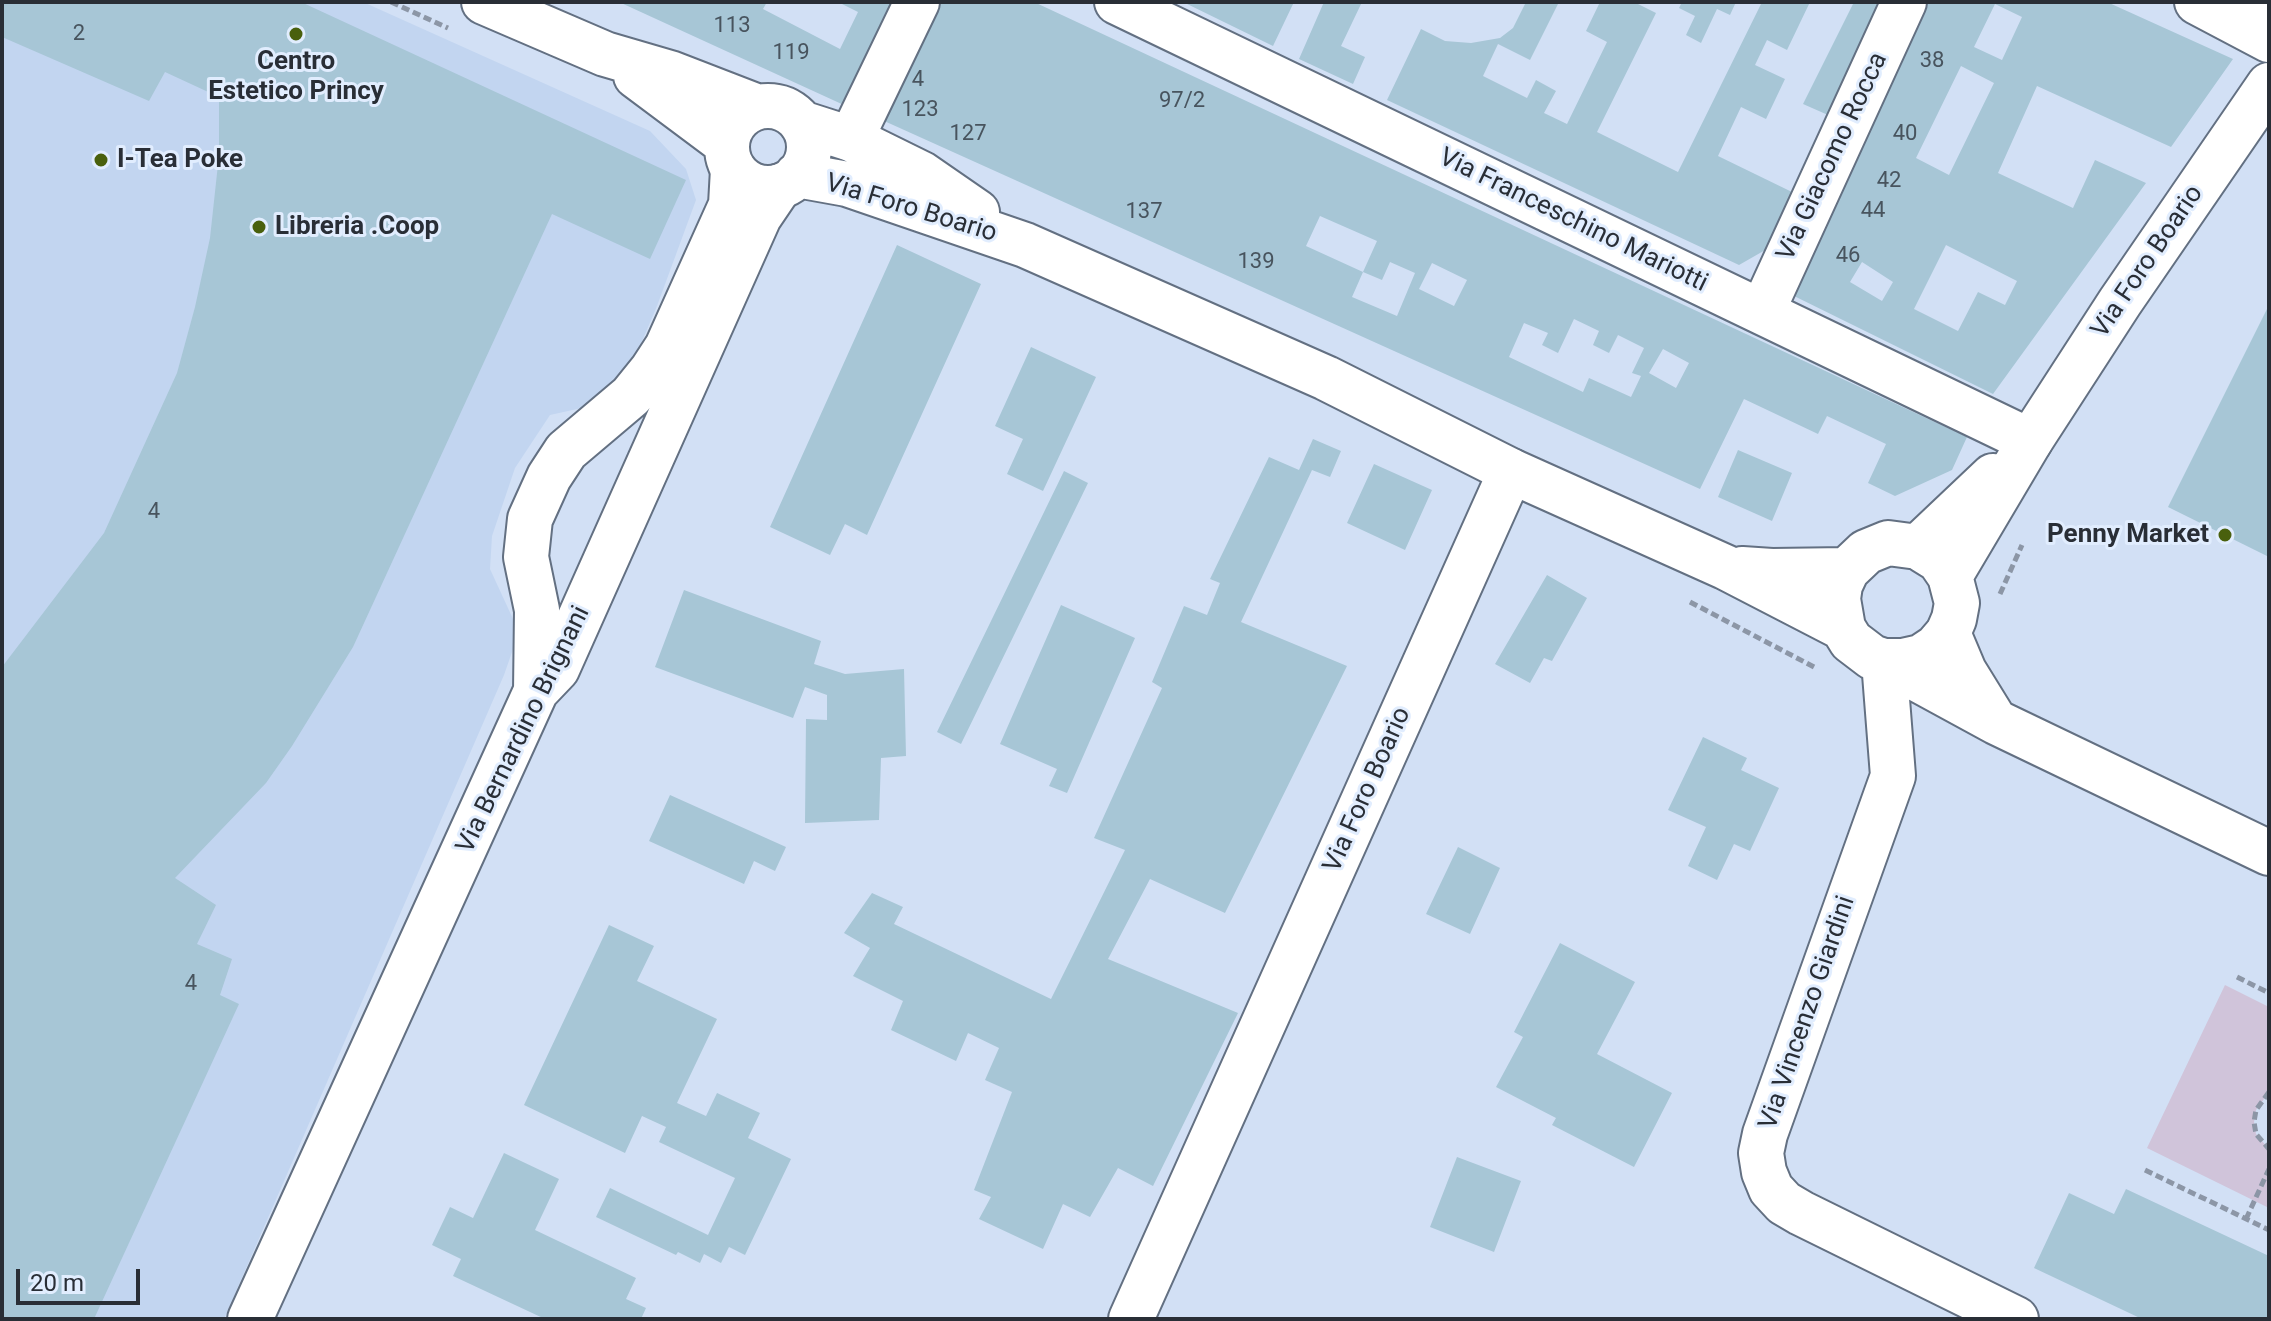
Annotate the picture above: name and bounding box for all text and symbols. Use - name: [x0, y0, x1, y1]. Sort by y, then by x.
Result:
- house number: 113: [713, 13, 751, 39]
- house number: 2: [73, 21, 85, 47]
- marker: Centro Estetico Princy: [287, 25, 305, 43]
- house number: 119: [772, 40, 810, 66]
- place label: Centro Estetico Princy: [208, 46, 384, 108]
- street label: Via Giacomo Rocca: [1771, 48, 1895, 266]
- house number: 38: [1920, 48, 1944, 74]
- house number: 4: [912, 67, 924, 93]
- house number: 97/2: [1159, 88, 1205, 114]
- house number: 123: [901, 97, 939, 123]
- house number: 127: [949, 121, 987, 147]
- house number: 40: [1893, 121, 1917, 147]
- street label: Via Franceschino Mariotti: [1434, 142, 1712, 300]
- place label: I-Tea Poke: [117, 144, 243, 176]
- marker: I-Tea Poke: [92, 151, 110, 169]
- street label: Via Foro Boario: [822, 168, 1000, 250]
- house number: 42: [1877, 168, 1901, 194]
- street label: Via Foro Boario: [2085, 180, 2211, 344]
- house number: 44: [1861, 198, 1885, 224]
- house number: 137: [1125, 199, 1163, 225]
- place label: Libreria .Coop: [275, 211, 439, 243]
- marker: Libreria .Coop: [250, 218, 268, 236]
- house number: 46: [1836, 243, 1860, 269]
- house number: 139: [1237, 249, 1275, 275]
- house number: 4: [148, 499, 160, 525]
- place label: Penny Market: [2047, 519, 2209, 551]
- marker: Penny Market: [2216, 526, 2234, 544]
- street label: Via Bernardino Brignani: [451, 601, 597, 859]
- street label: Via Foro Boario: [1318, 703, 1418, 877]
- street label: Via Vincenzo Giardini: [1753, 892, 1863, 1134]
- house number: 4: [185, 971, 197, 997]
- scale bar: [20, 1253, 144, 1303]
- text: 20 m: [30, 1269, 84, 1297]

